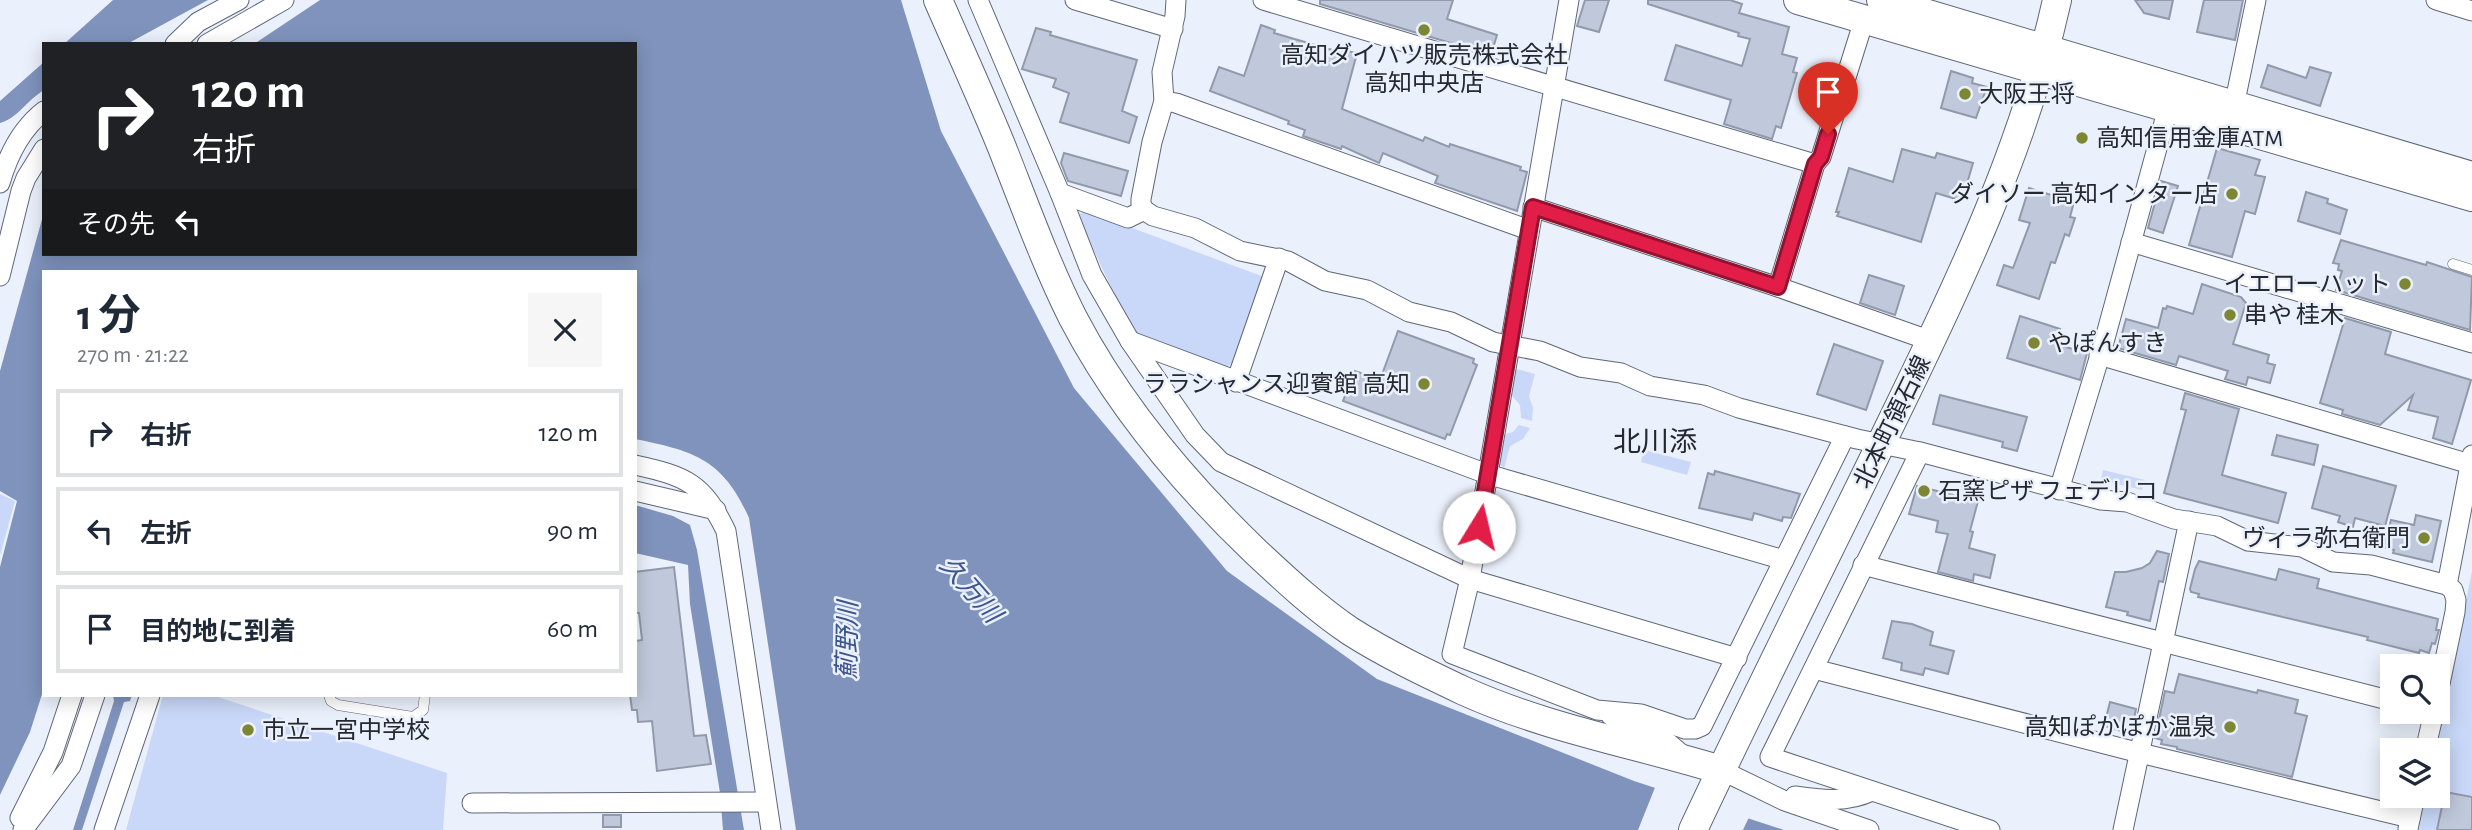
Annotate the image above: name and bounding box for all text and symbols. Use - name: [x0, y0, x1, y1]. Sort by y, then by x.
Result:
- marker: 高知ダイハツ販売株式会社 高知中央店: [1416, 22, 1432, 38]
- place label: 高知ダイハツ販売株式会社 高知中央店: [1280, 42, 1568, 96]
- pin: [1798, 62, 1858, 134]
- text: 120 m: [192, 68, 305, 117]
- icon: right: [77, 70, 168, 161]
- icon: arrive: [1809, 73, 1847, 111]
- place label: 大阪王将: [1979, 81, 2075, 107]
- marker: 大阪王将: [1957, 86, 1973, 102]
- place label: 高知信用金庫ATM: [2096, 125, 2283, 151]
- marker: 高知信用金庫ATM: [2074, 130, 2090, 146]
- text: 右折: [192, 134, 256, 166]
- place label: ダイソー 高知インター店: [1950, 181, 2218, 207]
- marker: ダイソー 高知インター店: [2224, 186, 2240, 202]
- icon: left: [169, 203, 207, 241]
- text: その先: [77, 212, 155, 238]
- place label: イエローハット: [2224, 273, 2391, 297]
- marker: イエローハット: [2397, 276, 2413, 292]
- button: close: [528, 293, 602, 367]
- text: 1 分: [77, 295, 140, 337]
- place label: 串や 桂木: [2244, 302, 2344, 328]
- marker: 串や 桂木: [2222, 307, 2238, 323]
- place label: やぽんすき: [2048, 330, 2168, 356]
- marker: やぽんすき: [2026, 335, 2042, 351]
- text: 270 m · 21:22: [77, 344, 189, 367]
- street label: 北本町領石線: [1849, 352, 1935, 492]
- place label: ララシャンス迎賓館 高知: [1143, 371, 1410, 397]
- marker: ララシャンス迎賓館 高知: [1416, 376, 1432, 392]
- icon: right: [81, 414, 119, 452]
- text: 120 m: [538, 420, 598, 446]
- text: 右折: [140, 423, 192, 449]
- district label: 北川添: [1613, 427, 1697, 457]
- place label: 石窯ピザ フェデリコ: [1938, 478, 2158, 504]
- marker: 石窯ピザ フェデリコ: [1916, 483, 1932, 499]
- position arrow: [1442, 490, 1516, 564]
- icon: left: [81, 512, 119, 550]
- text: 90 m: [547, 518, 598, 544]
- text: 左折: [140, 521, 192, 547]
- place label: ヴィラ弥右衛門: [2242, 525, 2410, 551]
- marker: ヴィラ弥右衛門: [2416, 530, 2432, 546]
- water label: 久万川: [935, 551, 1008, 630]
- water label: 薊野川: [833, 598, 862, 679]
- icon: arrive: [81, 610, 119, 648]
- text: 60 m: [547, 616, 598, 642]
- text: 目的地に到着: [140, 619, 296, 645]
- map controls: [2380, 654, 2450, 808]
- button: search: [2380, 654, 2450, 724]
- place label: 高知ぽかぽか温泉: [2024, 714, 2216, 740]
- place label: 市立一宮中学校: [262, 717, 430, 743]
- marker: 高知ぽかぽか温泉: [2222, 719, 2238, 735]
- marker: 市立一宮中学校: [240, 722, 256, 738]
- button: layers: [2380, 738, 2450, 808]

